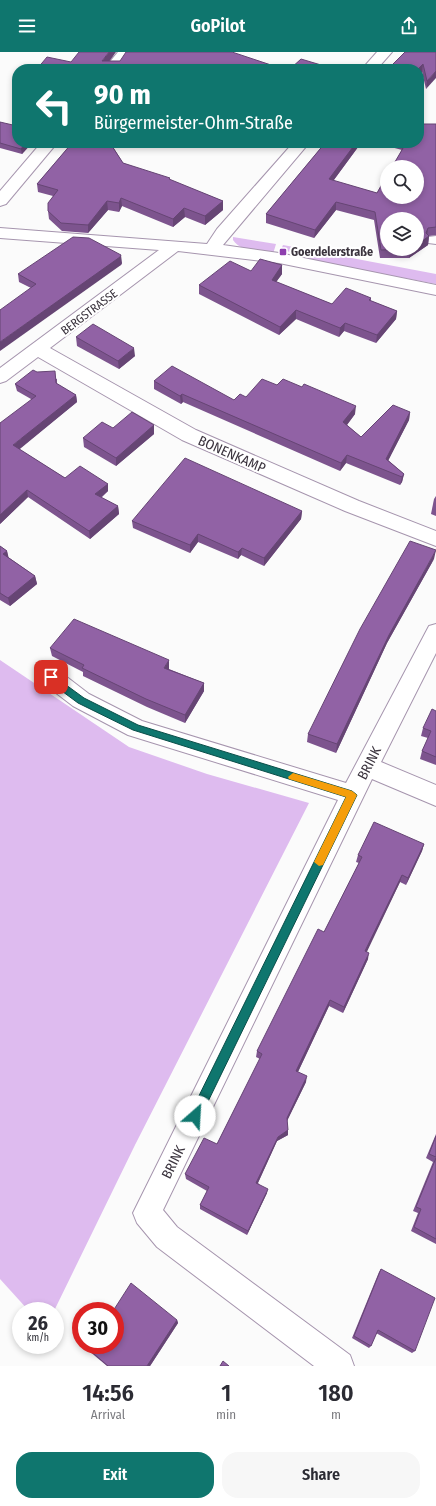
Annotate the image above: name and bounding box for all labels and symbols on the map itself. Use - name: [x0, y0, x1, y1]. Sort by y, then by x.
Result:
- place label: Goerdelerstraße: [291, 245, 373, 259]
- marker: Goerdelerstraße: [278, 247, 288, 257]
- street label: BERGSTRASSE: [58, 286, 120, 338]
- street label: BONENKAMP: [195, 432, 268, 477]
- pin: [34, 660, 68, 694]
- street label: BRINK: [354, 743, 385, 783]
- position arrow: [174, 1095, 216, 1137]
- street label: BRINK: [158, 1142, 189, 1182]
- speed limit sign: 30: [72, 1302, 124, 1354]

